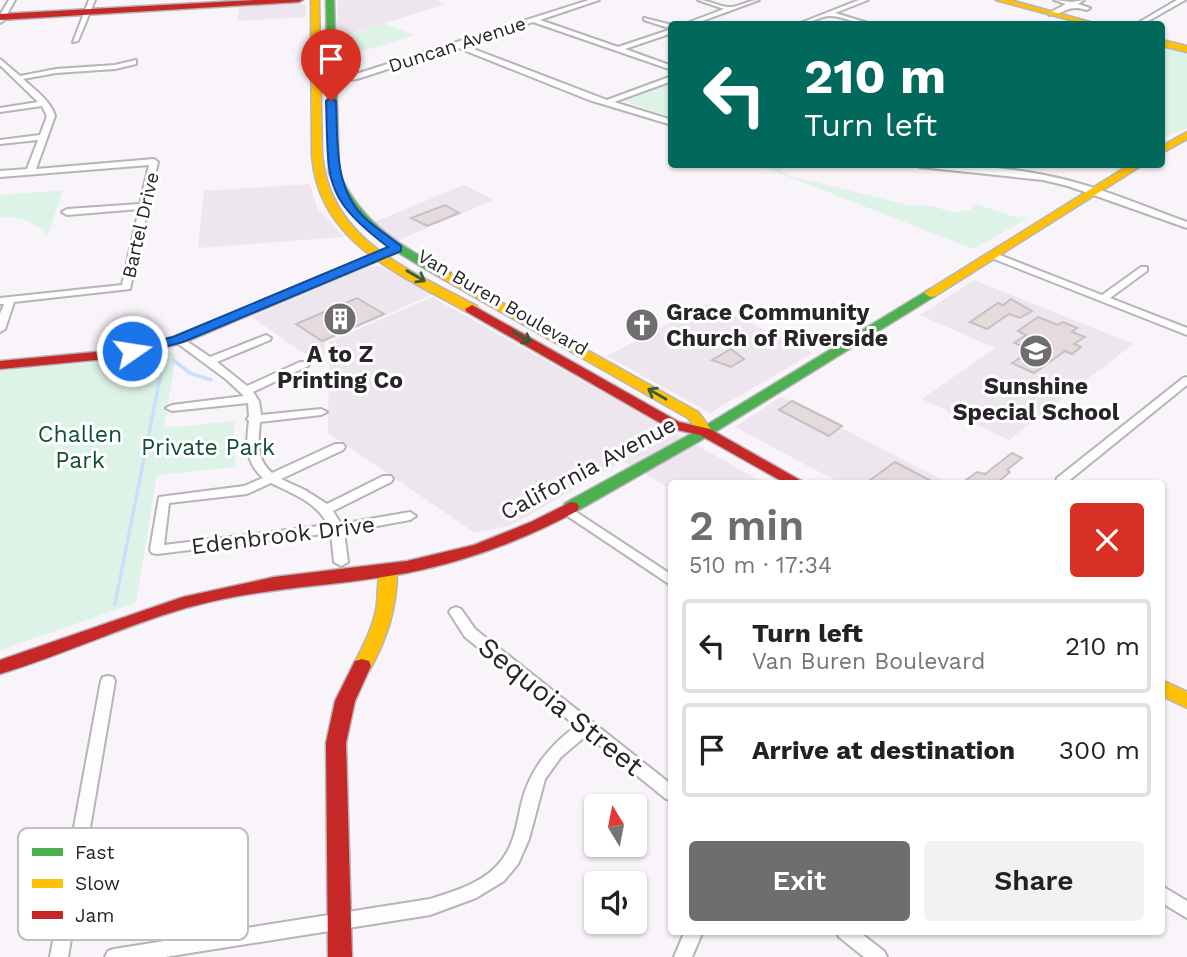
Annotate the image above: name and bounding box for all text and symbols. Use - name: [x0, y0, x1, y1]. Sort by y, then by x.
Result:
- street label: Duncan Avenue: [385, 11, 529, 78]
- pin: [301, 29, 361, 101]
- icon: arrive: [312, 40, 350, 78]
- text: 210 m: [804, 47, 946, 105]
- icon: left: [689, 49, 780, 140]
- text: Turn left: [804, 106, 937, 144]
- street label: Bartel Drive: [117, 170, 164, 280]
- street label: Van Buren Boulevard: [414, 244, 592, 361]
- one-way arrow: [406, 270, 426, 284]
- place label: Grace Community Church of Riverside: [666, 299, 888, 352]
- building icon: A to Z Printing Co: [321, 300, 359, 338]
- church icon: Grace Community Church of Riverside: [623, 306, 661, 344]
- position arrow: [95, 314, 169, 388]
- one-way arrow: [511, 330, 531, 344]
- school or university icon: Sunshine Special School: [1017, 332, 1055, 370]
- place label: A to Z Printing Co: [277, 341, 403, 394]
- place label: Sunshine Special School: [953, 373, 1120, 426]
- one-way arrow: [647, 387, 667, 401]
- street label: California Avenue: [496, 411, 681, 526]
- park label: Challen Park: [38, 421, 122, 474]
- park label: Private Park: [141, 434, 275, 461]
- text: 2 min: [689, 501, 804, 550]
- button: close: [1070, 503, 1144, 577]
- street label: Edenbrook Drive: [190, 511, 376, 560]
- text: 510 m · 17:34: [689, 552, 832, 579]
- text: Turn left: [752, 618, 863, 648]
- icon: left: [693, 627, 731, 665]
- street label: Sequoia Street: [472, 630, 650, 783]
- text: 210 m: [1065, 631, 1140, 661]
- text: Van Buren Boulevard: [752, 648, 985, 675]
- icon: arrive: [693, 731, 731, 769]
- text: Arrive at destination: [752, 735, 1015, 765]
- text: 300 m: [1059, 735, 1140, 765]
- north arrow: [584, 794, 648, 858]
- map controls: [584, 794, 647, 934]
- legend: [18, 828, 248, 940]
- text: Fast: [75, 841, 114, 864]
- button: Exit: [689, 841, 910, 921]
- button: Share: [924, 841, 1144, 921]
- button: sound: [584, 871, 647, 934]
- text: Slow: [75, 872, 120, 895]
- text: Jam: [75, 904, 114, 927]

